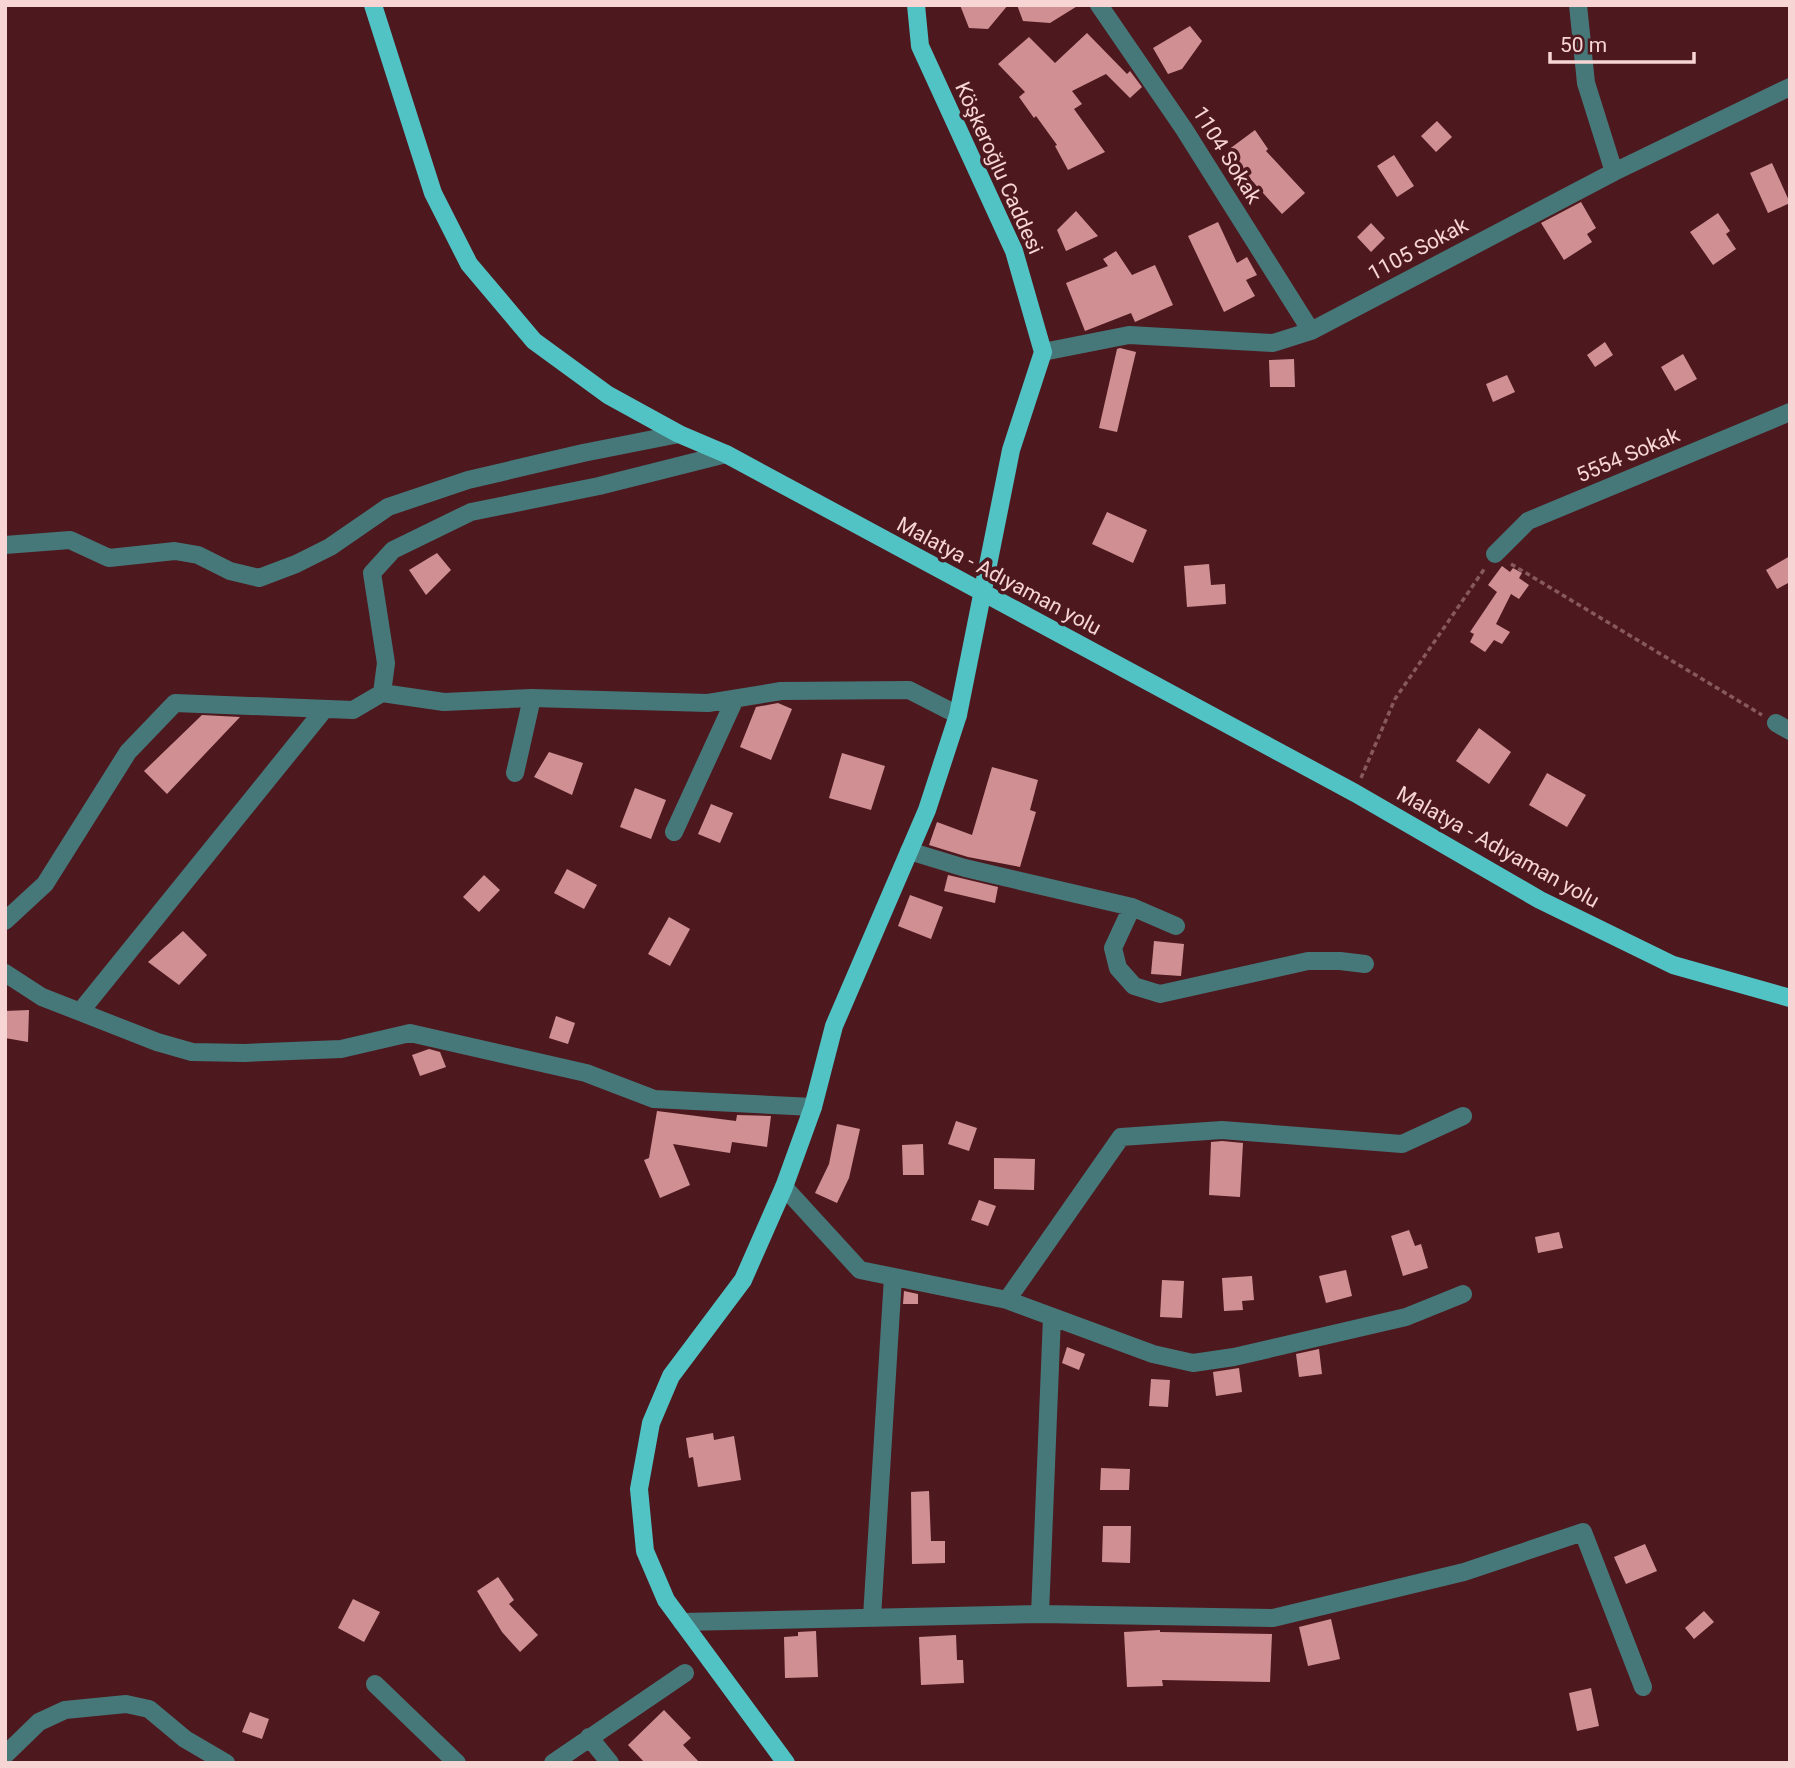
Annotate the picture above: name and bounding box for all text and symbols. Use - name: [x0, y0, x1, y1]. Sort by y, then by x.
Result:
- scale bar: [1550, 21, 1694, 65]
- text: 50 m: [1560, 33, 1607, 57]
- street label: Köşkeroğlu Caddesi: [950, 78, 1048, 258]
- street label: 1104 Sokak: [1188, 102, 1266, 208]
- street label: 1105 Sokak: [1364, 213, 1472, 285]
- street label: 5554 Sokak: [1573, 422, 1683, 487]
- street label: Malatya - Adıyaman yolu: [893, 512, 1105, 640]
- street label: Malatya - Adıyaman yolu: [1393, 781, 1603, 913]

